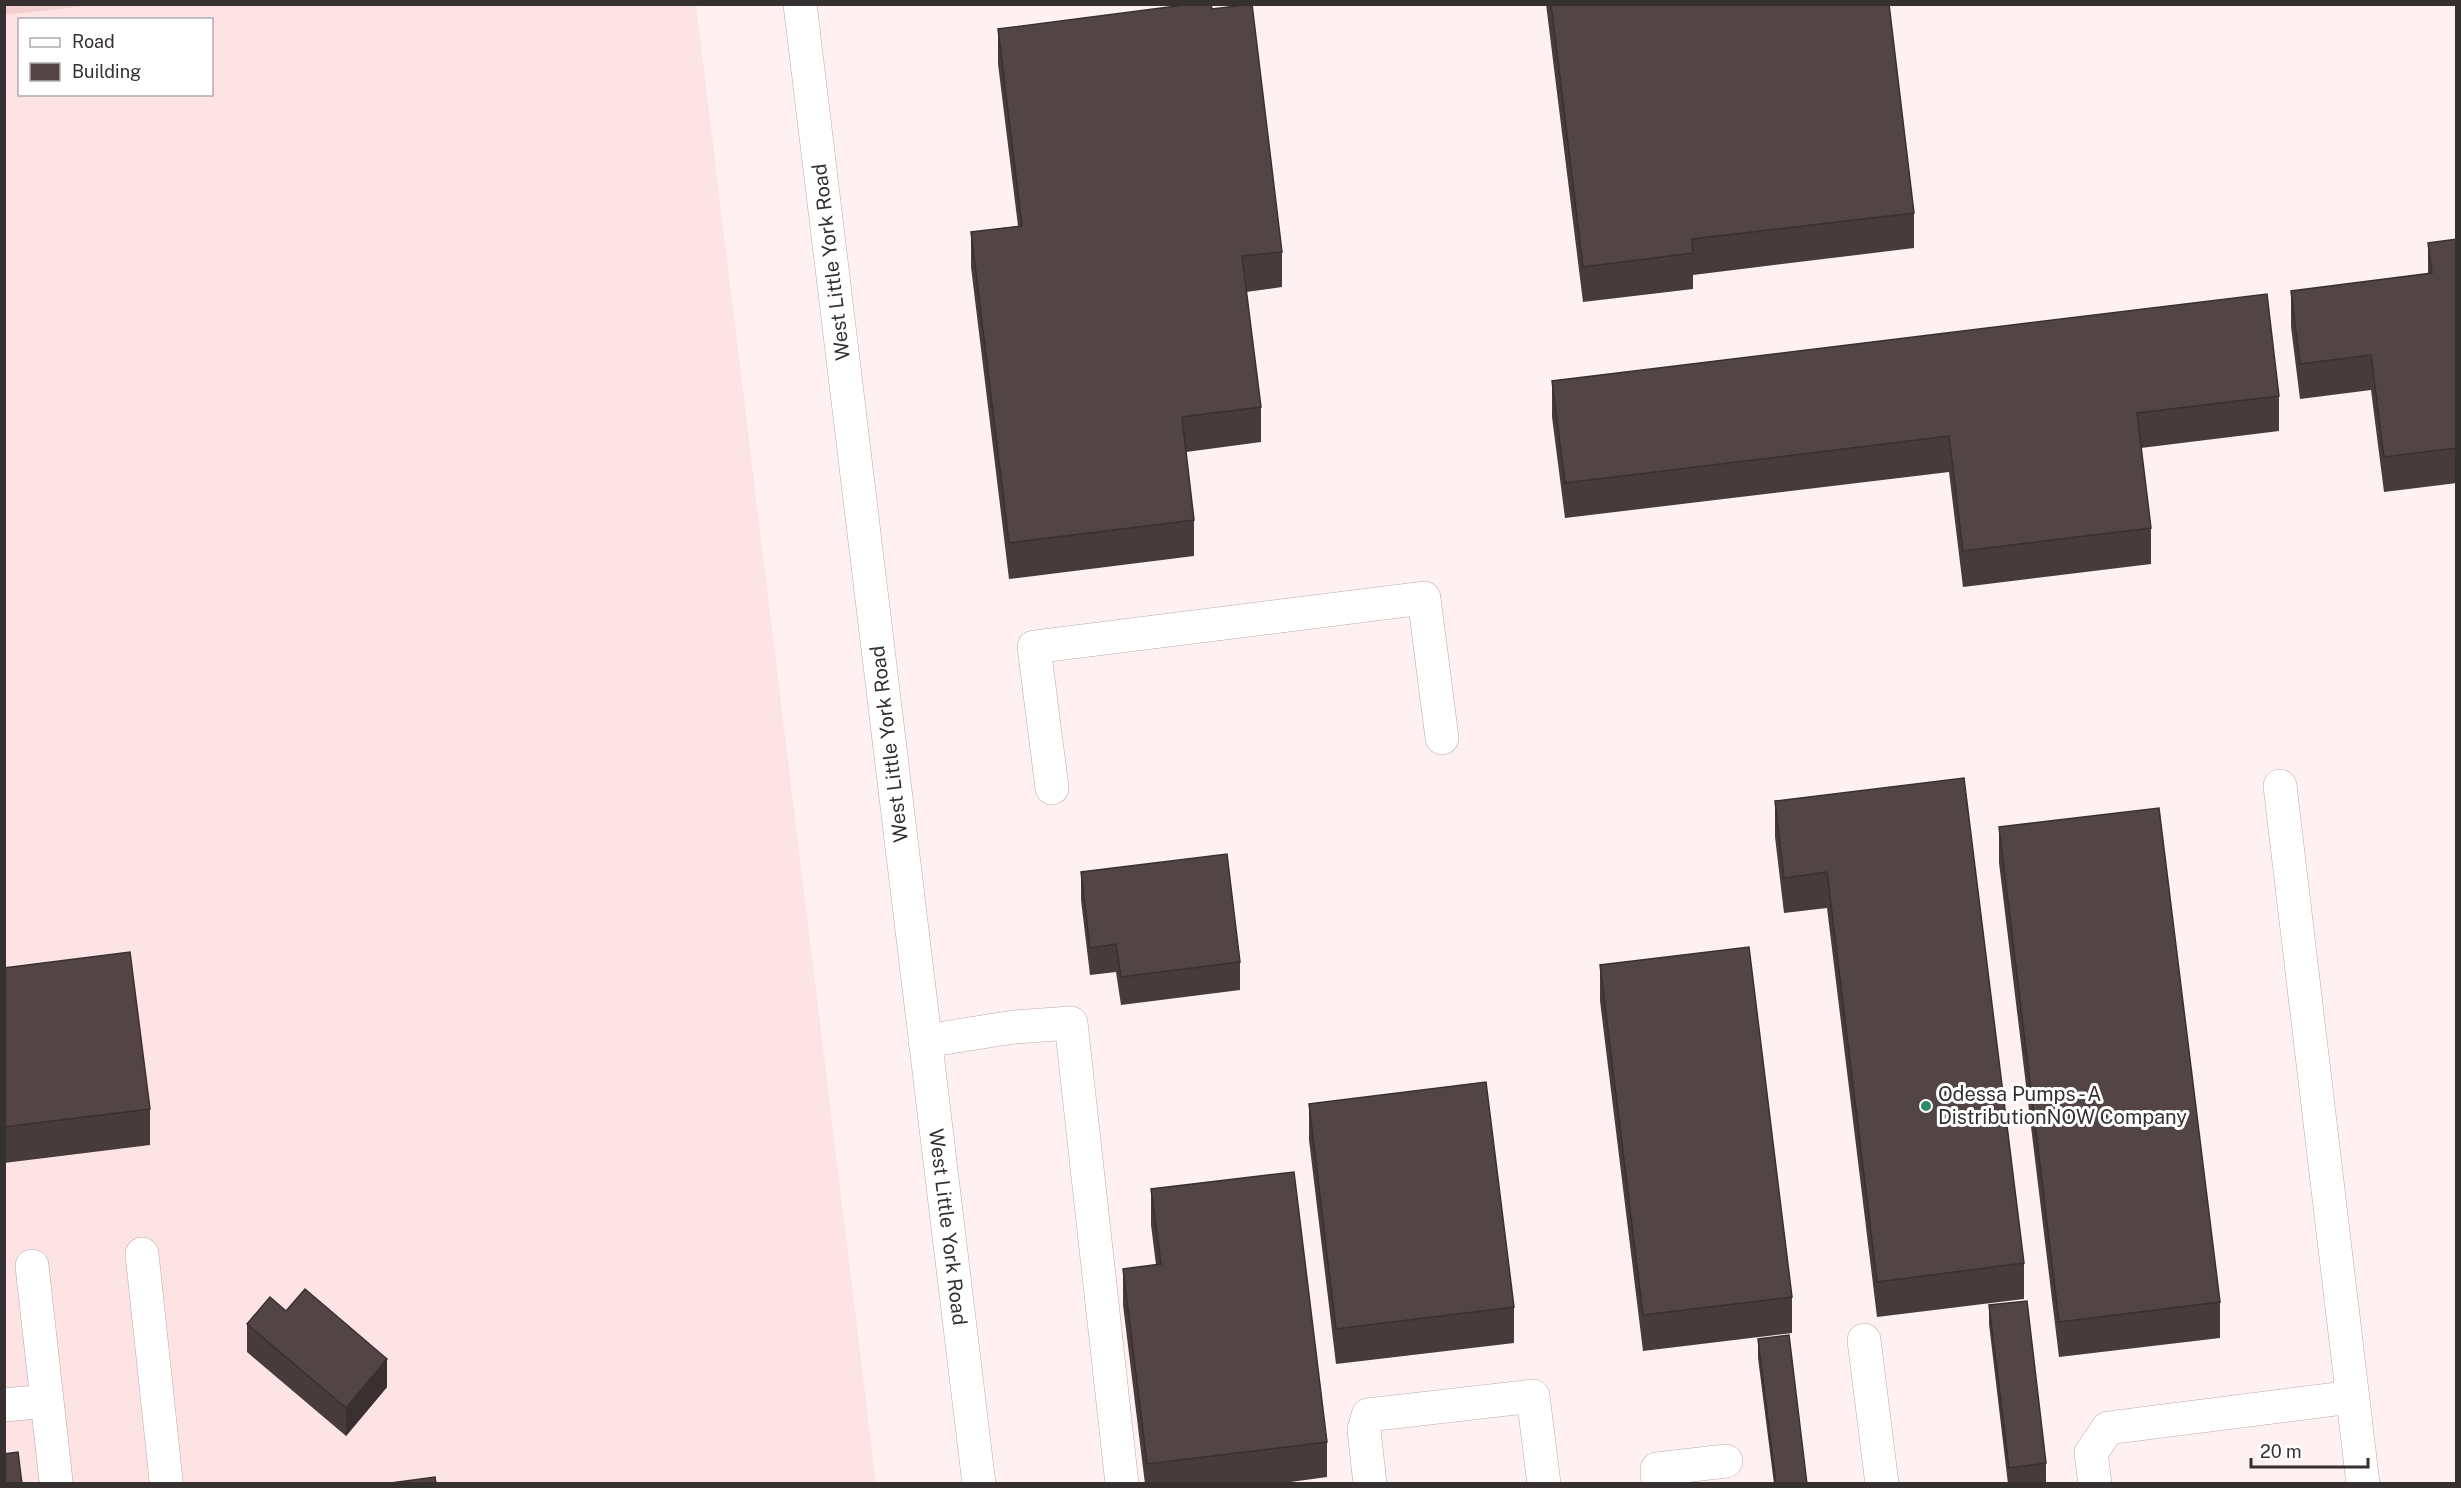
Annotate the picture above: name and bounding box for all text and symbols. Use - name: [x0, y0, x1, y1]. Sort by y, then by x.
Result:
- legend: [18, 18, 213, 96]
- text: Road: [72, 31, 115, 52]
- text: Building: [72, 61, 141, 82]
- street label: West Little York Road: [807, 162, 855, 362]
- street label: West Little York Road: [865, 644, 913, 844]
- place label: Odessa Pumps - A DistributionNOW Company: [1938, 1082, 2187, 1129]
- marker: Odessa Pumps - A DistributionNOW Company: [1919, 1099, 1933, 1113]
- street label: West Little York Road: [924, 1127, 972, 1327]
- scale bar: [2251, 1431, 2368, 1469]
- text: 20 m: [2260, 1441, 2302, 1462]

